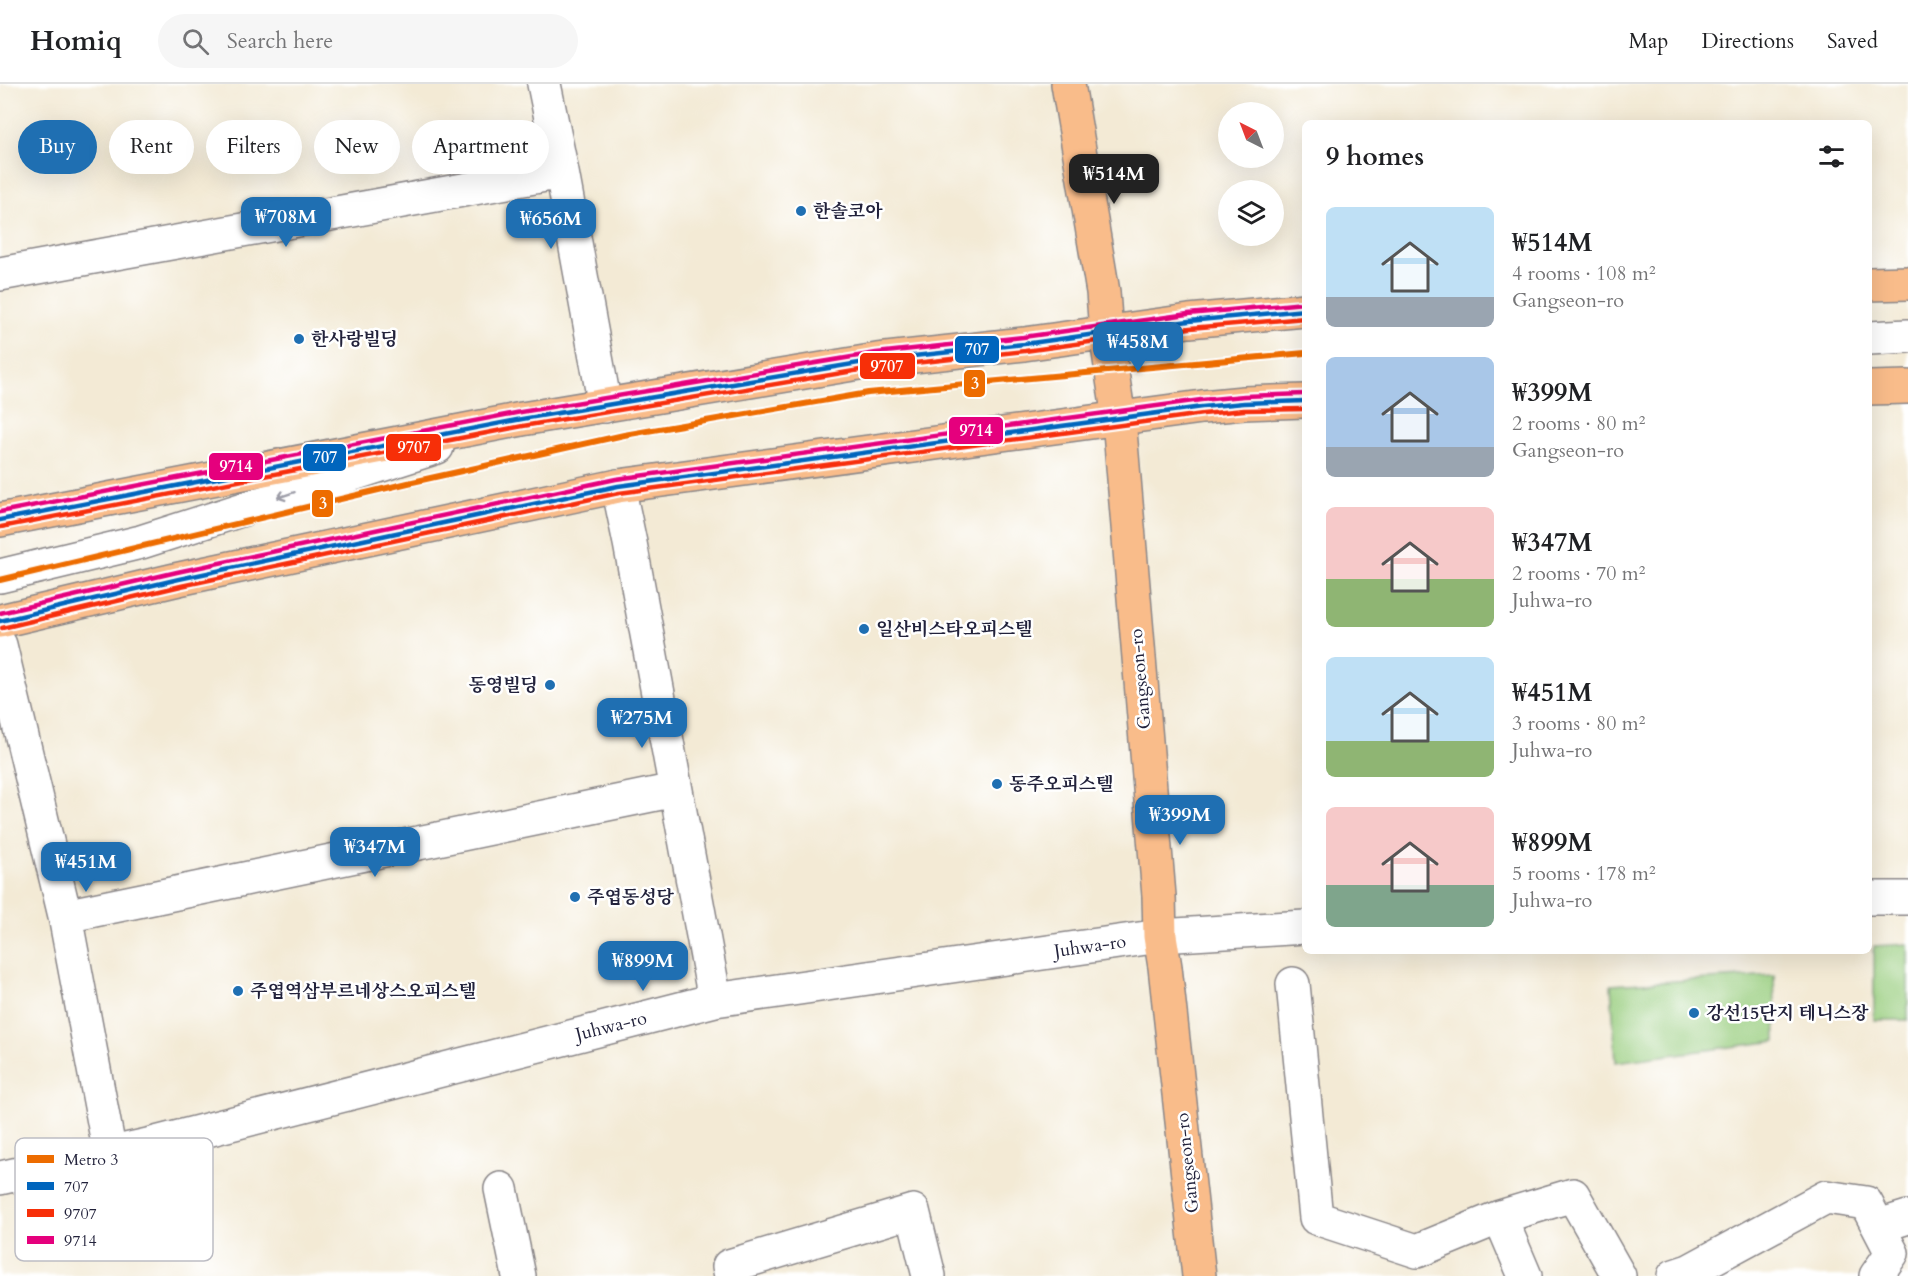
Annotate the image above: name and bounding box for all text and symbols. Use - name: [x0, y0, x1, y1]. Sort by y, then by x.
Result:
- search box: [158, 14, 578, 68]
- text: Homiq: [30, 22, 122, 60]
- icon: search: [179, 25, 212, 58]
- text: Search here: [227, 26, 333, 56]
- text: Map: [1628, 27, 1668, 56]
- text: Directions: [1701, 27, 1794, 56]
- text: Saved: [1827, 27, 1878, 56]
- north arrow: [1218, 102, 1284, 168]
- map controls: [1218, 102, 1284, 246]
- chip: Buy: [18, 120, 97, 174]
- chip: Rent: [109, 120, 194, 174]
- chip: Filters: [206, 120, 302, 174]
- chip: New: [314, 120, 400, 174]
- chip: Apartment: [412, 120, 549, 174]
- text: 9 homes: [1326, 139, 1424, 174]
- icon: filters: [1815, 140, 1848, 173]
- pin: ₩514M: [1072, 154, 1156, 205]
- text: ₩514M: [1083, 160, 1145, 187]
- button: layers: [1218, 180, 1284, 246]
- pin: ₩708M: [244, 197, 328, 248]
- pin: ₩656M: [509, 199, 593, 250]
- place label: 한솔코아: [813, 199, 883, 224]
- text: ₩708M: [255, 203, 317, 230]
- marker: 한솔코아: [794, 204, 808, 218]
- text: ₩656M: [520, 205, 582, 232]
- text: ₩514M: [1512, 225, 1593, 260]
- icon: home: [1374, 231, 1446, 303]
- text: 4 rooms · 108 m²: [1512, 260, 1656, 287]
- text: Gangseon-ro: [1512, 287, 1624, 314]
- pin: ₩458M: [1096, 322, 1180, 373]
- place label: 한사랑빌딩: [311, 327, 398, 352]
- text: ₩458M: [1107, 328, 1169, 355]
- marker: 한사랑빌딩: [292, 332, 306, 346]
- line badge: 707: [954, 335, 1000, 364]
- text: 707: [965, 339, 989, 361]
- line badge: 9707: [859, 352, 916, 380]
- text: 9707: [871, 356, 903, 378]
- line badge: 3: [963, 369, 986, 398]
- text: 3: [971, 373, 979, 395]
- text: ₩399M: [1512, 375, 1593, 410]
- icon: home: [1374, 381, 1446, 453]
- text: 2 rooms · 80 m²: [1512, 410, 1645, 437]
- line badge: 9714: [948, 416, 1004, 445]
- text: 9714: [960, 420, 992, 442]
- line badge: 9707: [385, 433, 442, 462]
- text: 9707: [398, 437, 430, 459]
- text: Gangseon-ro: [1512, 437, 1624, 464]
- line badge: 707: [302, 443, 347, 472]
- text: 707: [313, 447, 337, 469]
- line badge: 9714: [208, 452, 264, 481]
- text: 9714: [220, 456, 252, 478]
- line badge: 3: [311, 489, 334, 518]
- one-way arrow: [277, 491, 296, 502]
- text: 3: [319, 493, 327, 515]
- text: ₩347M: [1512, 525, 1593, 560]
- icon: home: [1374, 531, 1446, 603]
- text: 2 rooms · 70 m²: [1512, 560, 1645, 587]
- text: Juhwa-ro: [1512, 587, 1592, 614]
- place label: 일산비스타오피스텔: [876, 617, 1033, 642]
- marker: 일산비스타오피스텔: [857, 622, 871, 636]
- street label: Gangseon-ro: [1124, 627, 1157, 730]
- place label: 동영빌딩: [468, 673, 538, 698]
- text: ₩451M: [1512, 675, 1593, 710]
- marker: 동영빌딩: [543, 678, 557, 692]
- icon: home: [1374, 681, 1446, 753]
- pin: ₩275M: [600, 698, 684, 749]
- text: ₩275M: [611, 704, 673, 731]
- text: 3 rooms · 80 m²: [1512, 710, 1645, 737]
- text: Juhwa-ro: [1512, 737, 1592, 764]
- place label: 동주오피스텔: [1009, 772, 1113, 797]
- marker: 동주오피스텔: [990, 777, 1004, 791]
- pin: ₩399M: [1138, 795, 1222, 846]
- text: ₩399M: [1149, 801, 1211, 828]
- text: ₩899M: [1512, 825, 1593, 860]
- pin: ₩347M: [333, 827, 417, 878]
- icon: home: [1374, 831, 1446, 903]
- text: ₩347M: [344, 833, 406, 860]
- pin: ₩451M: [44, 842, 128, 893]
- text: ₩451M: [55, 848, 117, 875]
- text: 5 rooms · 178 m²: [1512, 860, 1656, 887]
- place label: 주엽동성당: [587, 885, 675, 910]
- text: Juhwa-ro: [1512, 887, 1592, 914]
- marker: 주엽동성당: [568, 890, 582, 904]
- street label: Juhwa-ro: [1050, 929, 1128, 964]
- pin: ₩899M: [601, 941, 685, 992]
- text: ₩899M: [612, 947, 674, 974]
- place label: 주엽역삼부르네상스오피스텔: [250, 979, 476, 1004]
- marker: 주엽역삼부르네상스오피스텔: [231, 984, 245, 998]
- place label: 강선15단지 테니스장: [1706, 1001, 1869, 1026]
- street label: Juhwa-ro: [570, 1006, 650, 1048]
- marker: 강선15단지 테니스장: [1687, 1006, 1701, 1020]
- street label: Gangseon-ro: [1170, 1111, 1205, 1214]
- legend: [15, 1138, 213, 1261]
- text: Metro 3: [64, 1149, 118, 1171]
- text: 707: [64, 1176, 89, 1198]
- text: 9707: [64, 1203, 97, 1225]
- text: 9714: [64, 1230, 97, 1252]

